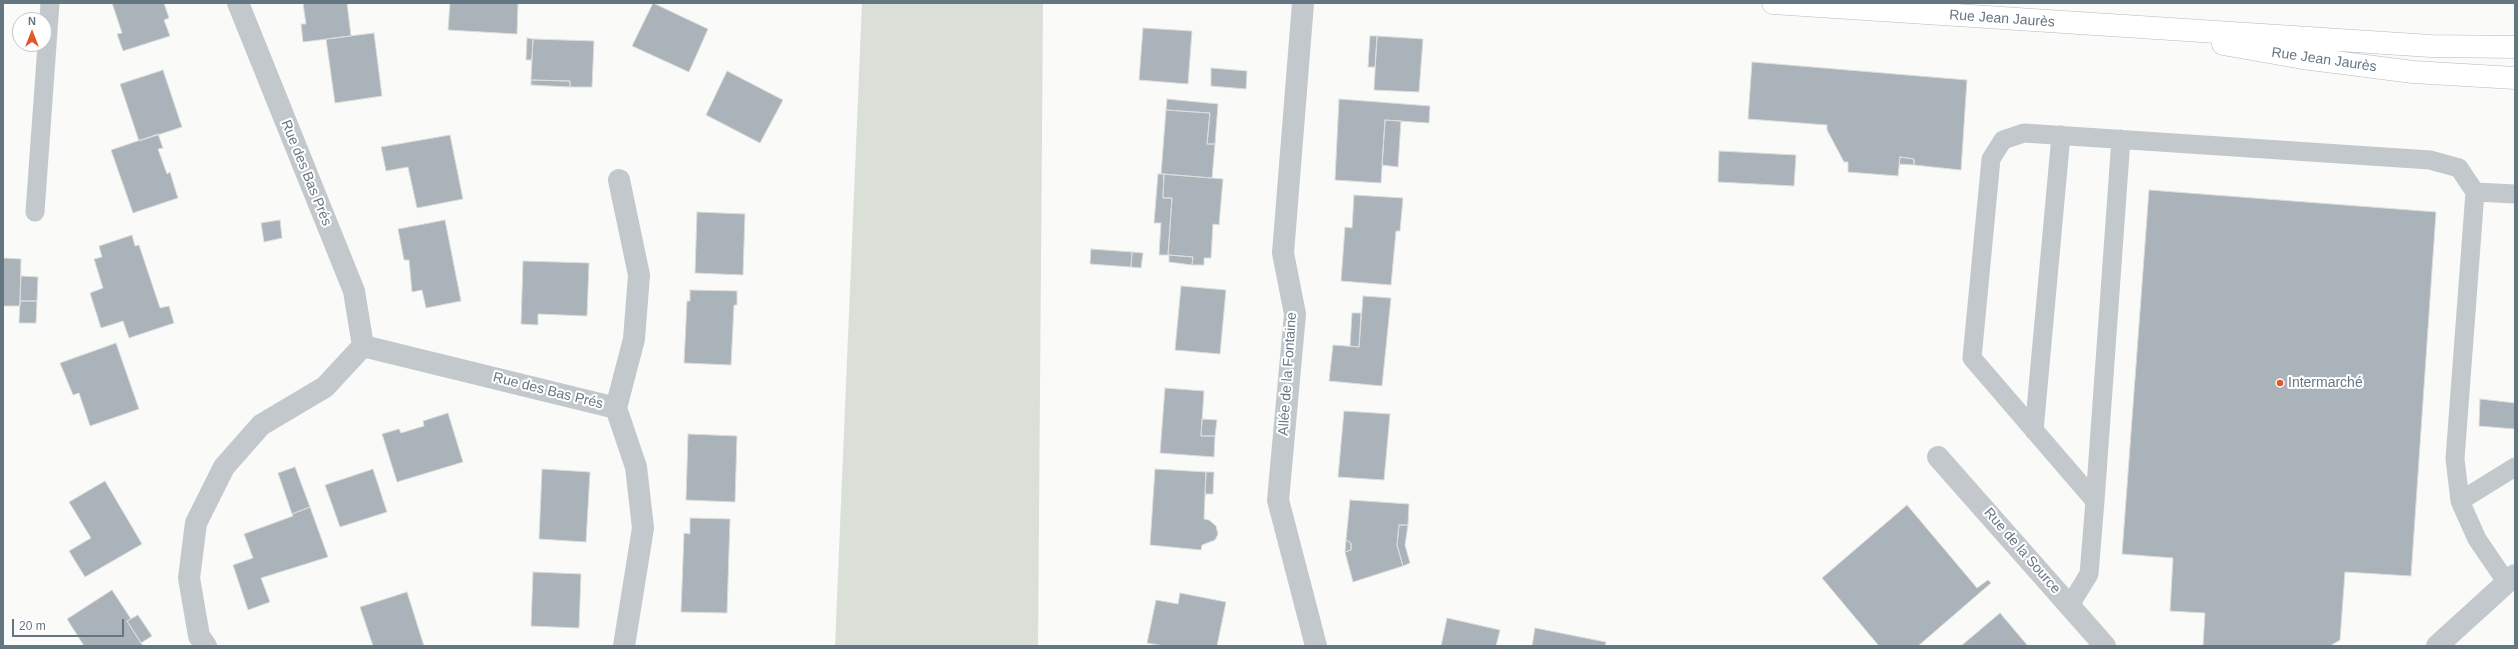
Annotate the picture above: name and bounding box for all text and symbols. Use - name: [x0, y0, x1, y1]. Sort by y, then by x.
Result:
- street label: Rue Jean Jaurès: [1949, 7, 2055, 31]
- north arrow: [12, 12, 52, 52]
- text: N: [28, 15, 36, 27]
- street label: Rue Jean Jaurès: [2270, 44, 2378, 76]
- street label: Rue des Bas Prés: [277, 118, 335, 228]
- street label: Allée de la Fontaine: [1275, 312, 1301, 436]
- street label: Rue des Bas Prés: [491, 369, 605, 413]
- place label: Intermarché: [2288, 375, 2363, 391]
- marker: Intermarché: [2275, 378, 2285, 388]
- street label: Rue de la Source: [1980, 505, 2064, 597]
- scale bar: [14, 611, 126, 637]
- text: 20 m: [19, 619, 46, 633]

